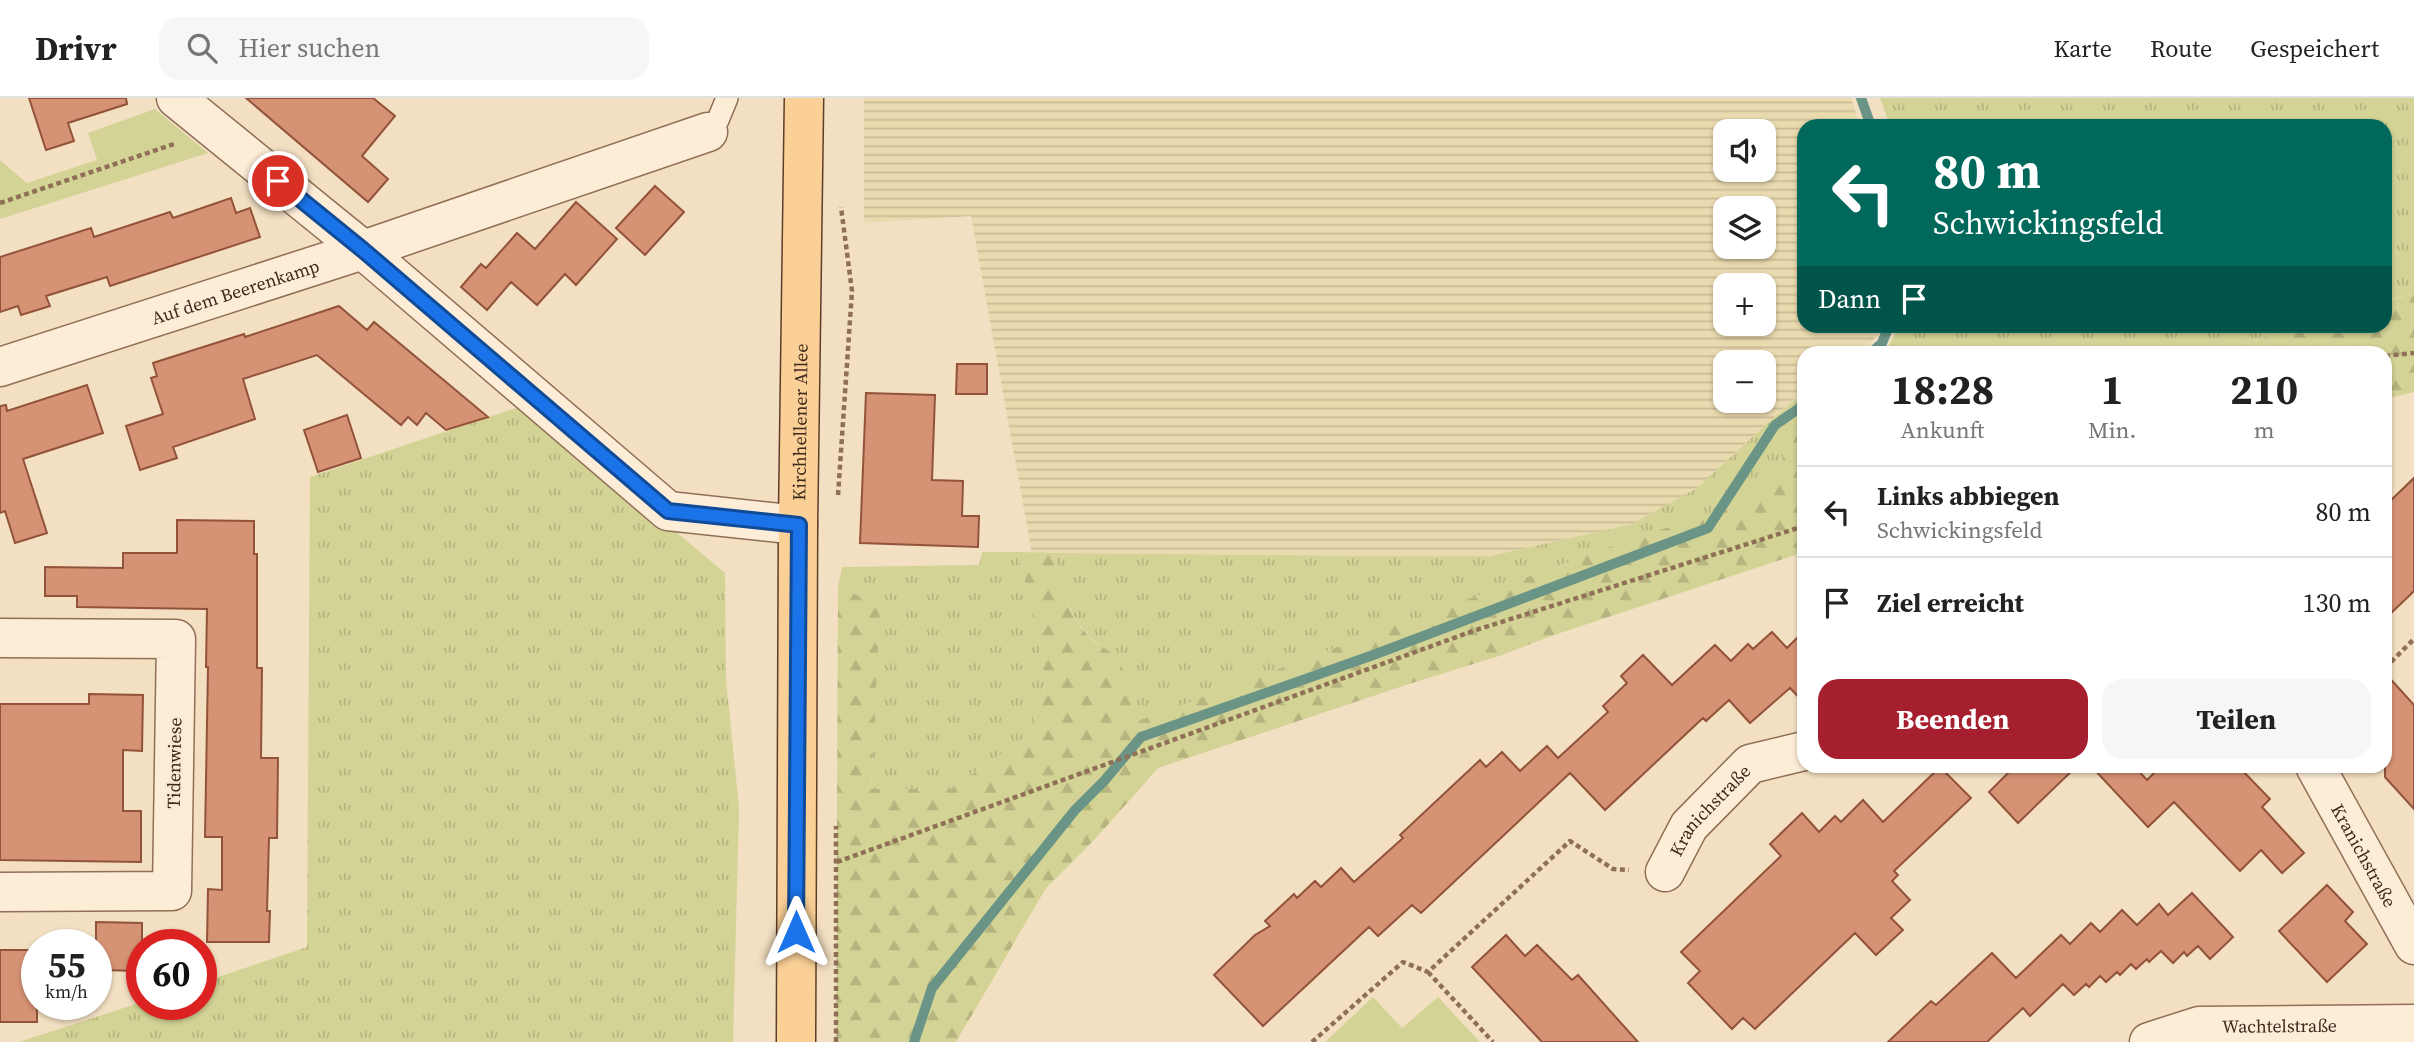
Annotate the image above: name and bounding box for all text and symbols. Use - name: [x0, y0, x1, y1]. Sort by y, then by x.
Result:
- search box: [159, 17, 649, 80]
- text: Drivr: [35, 26, 117, 71]
- icon: search: [183, 29, 221, 67]
- text: Hier suchen: [239, 30, 380, 66]
- text: Karte: [2053, 32, 2112, 65]
- text: Route: [2150, 32, 2212, 65]
- text: Gespeichert: [2250, 32, 2379, 65]
- map controls: [1713, 119, 1776, 413]
- button: sound: [1713, 119, 1776, 182]
- text: 80 m: [1933, 137, 2041, 204]
- icon: left: [1818, 147, 1909, 238]
- pin: [248, 151, 308, 211]
- icon: arrive: [259, 162, 297, 200]
- button: layers: [1713, 196, 1776, 259]
- text: Schwickingsfeld: [1933, 201, 2163, 245]
- street label: Auf dem Beerenkamp: [148, 252, 322, 330]
- button: +: [1713, 273, 1776, 336]
- icon: arrive: [1895, 280, 1933, 318]
- text: Dann: [1818, 281, 1881, 317]
- street label: Kirchhellener Allee: [786, 343, 813, 501]
- button: −: [1713, 350, 1776, 413]
- text: 18:28: [1891, 360, 1994, 418]
- text: 1: [2101, 360, 2124, 418]
- text: 210: [2230, 360, 2298, 418]
- text: Ankunft: [1900, 414, 1984, 446]
- text: Min.: [2088, 414, 2136, 446]
- text: m: [2254, 414, 2275, 446]
- text: Links abbiegen: [1877, 478, 2060, 514]
- icon: left: [1818, 493, 1856, 531]
- text: 80 m: [2316, 494, 2371, 530]
- text: Schwickingsfeld: [1877, 514, 2043, 546]
- icon: arrive: [1818, 584, 1856, 622]
- text: Ziel erreicht: [1877, 585, 2024, 621]
- text: 130 m: [2303, 585, 2371, 621]
- button: Beenden: [1818, 679, 2088, 759]
- button: Teilen: [2102, 679, 2371, 759]
- street label: Tidenwiese: [161, 717, 187, 809]
- street label: Kranichstraße: [1663, 759, 1756, 860]
- street label: Kranichstraße: [2326, 799, 2403, 911]
- position arrow: [759, 895, 833, 969]
- speed limit sign: 60: [126, 929, 217, 1020]
- text: 55: [48, 941, 85, 989]
- text: km/h: [45, 979, 88, 1004]
- street label: Wachtelstraße: [2222, 1012, 2337, 1038]

